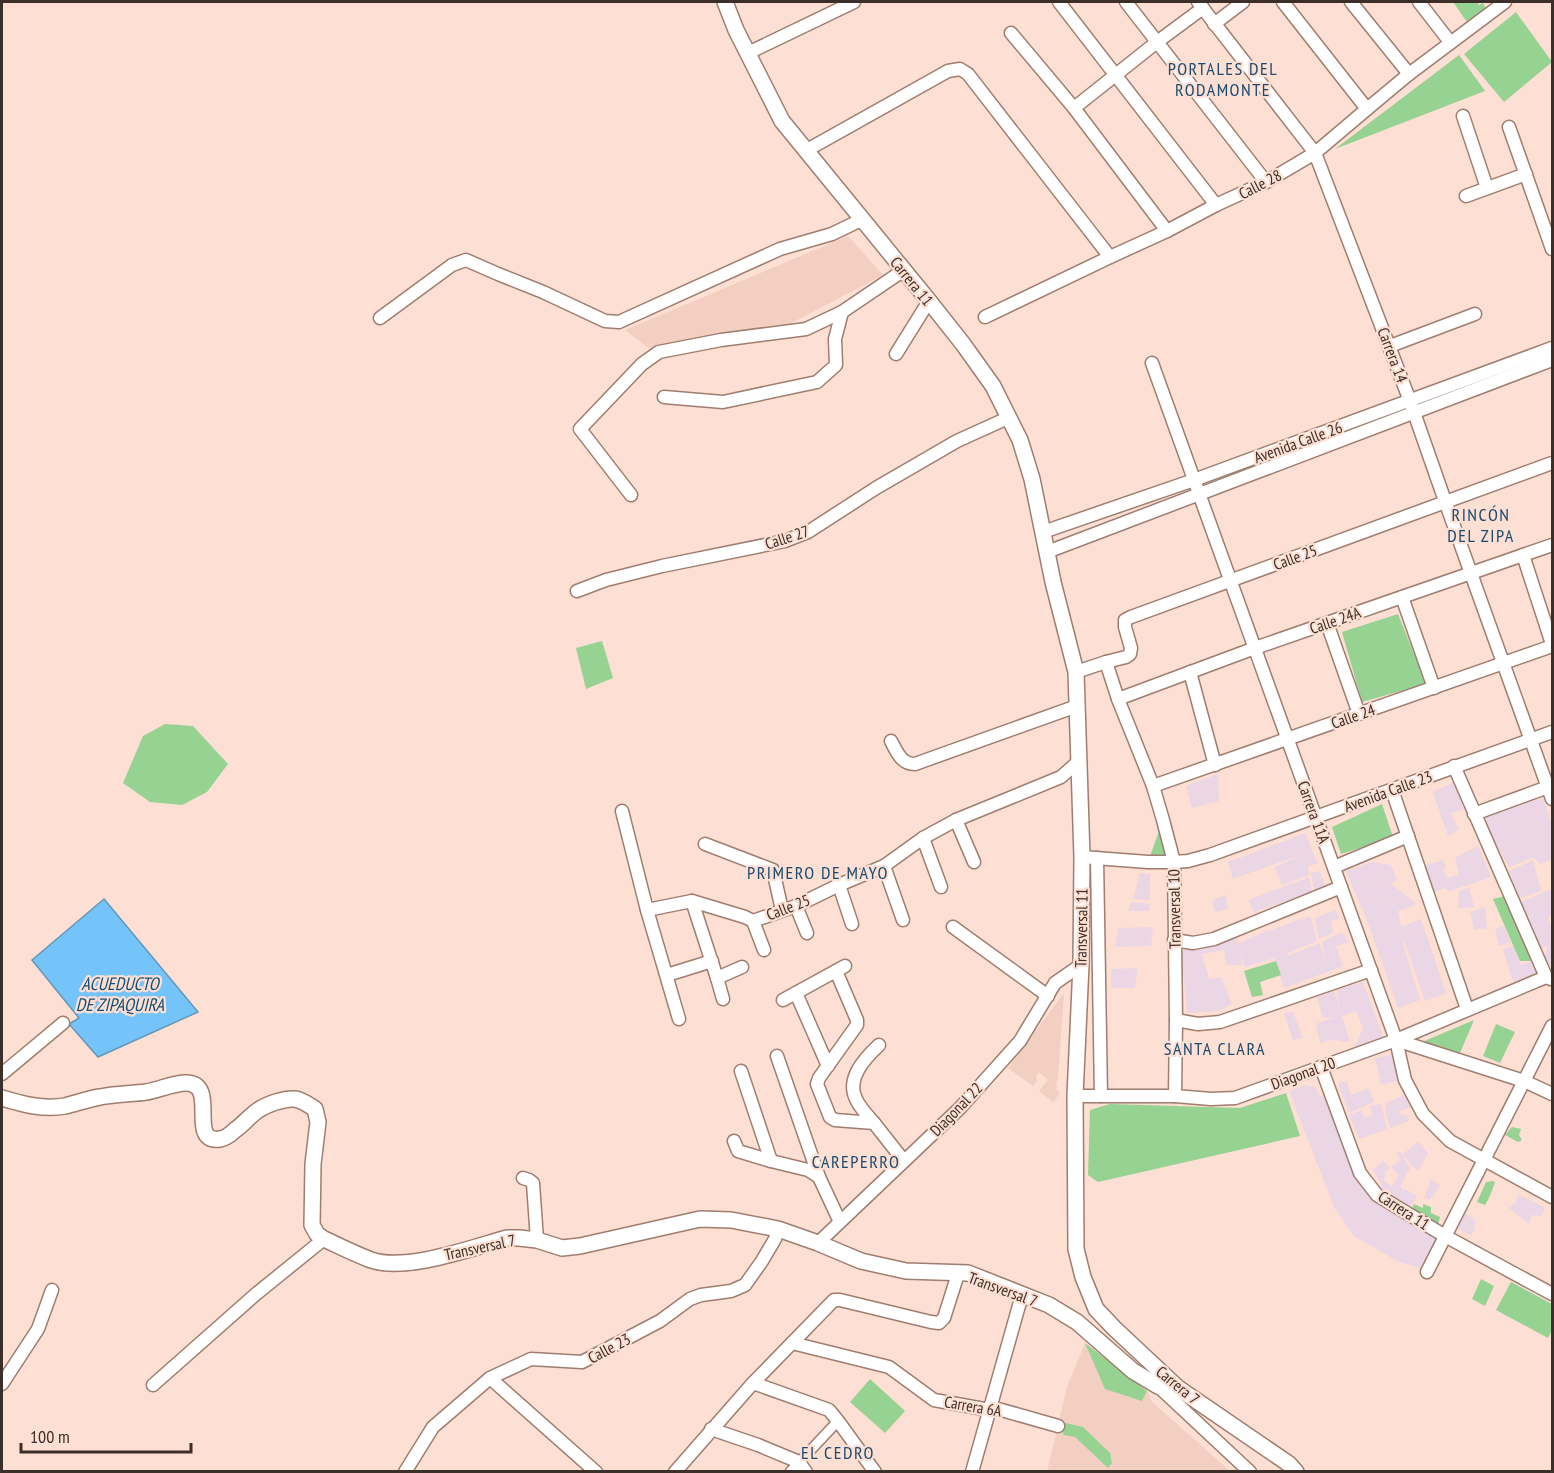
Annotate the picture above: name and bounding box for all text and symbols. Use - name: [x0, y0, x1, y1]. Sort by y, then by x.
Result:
- district label: PORTALES DEL RODAMONTE: [1168, 57, 1278, 101]
- street label: Calle 28: [1235, 165, 1285, 203]
- street label: Carrera 11: [886, 252, 938, 310]
- street label: Carrera 14: [1373, 325, 1413, 385]
- street label: Avenida Calle 26: [1251, 417, 1345, 467]
- district label: RINCÓN DEL ZIPA: [1447, 503, 1515, 547]
- street label: Calle 27: [762, 520, 812, 554]
- street label: Calle 25: [1270, 540, 1320, 574]
- street label: Calle 24A: [1307, 602, 1364, 638]
- street label: Calle 24: [1328, 699, 1378, 733]
- street label: Avenida Calle 23: [1341, 766, 1435, 816]
- street label: Carrera 11A: [1293, 778, 1335, 846]
- district label: PRIMERO DE MAYO: [747, 861, 889, 884]
- street label: Transversal 10: [1163, 869, 1185, 949]
- street label: Transversal 11: [1070, 888, 1092, 968]
- street label: Calle 25: [763, 890, 813, 924]
- water label: ACUEDUCTO DE ZIPAQUIRA: [76, 972, 165, 1016]
- district label: SANTA CLARA: [1164, 1037, 1266, 1060]
- street label: Diagonal 20: [1268, 1052, 1338, 1094]
- street label: Diagonal 22: [926, 1078, 986, 1140]
- district label: CAREPERRO: [812, 1150, 900, 1173]
- street label: Carrera 11: [1374, 1186, 1434, 1234]
- street label: Transversal 7: [443, 1230, 517, 1264]
- street label: Transversal 7: [966, 1267, 1040, 1311]
- street label: Calle 23: [584, 1329, 634, 1367]
- street label: Carrera 7: [1152, 1361, 1204, 1409]
- street label: Carrera 6A: [943, 1391, 1004, 1421]
- scale bar: [21, 1416, 190, 1454]
- text: 100 m: [30, 1425, 70, 1448]
- district label: EL CEDRO: [801, 1441, 875, 1464]

